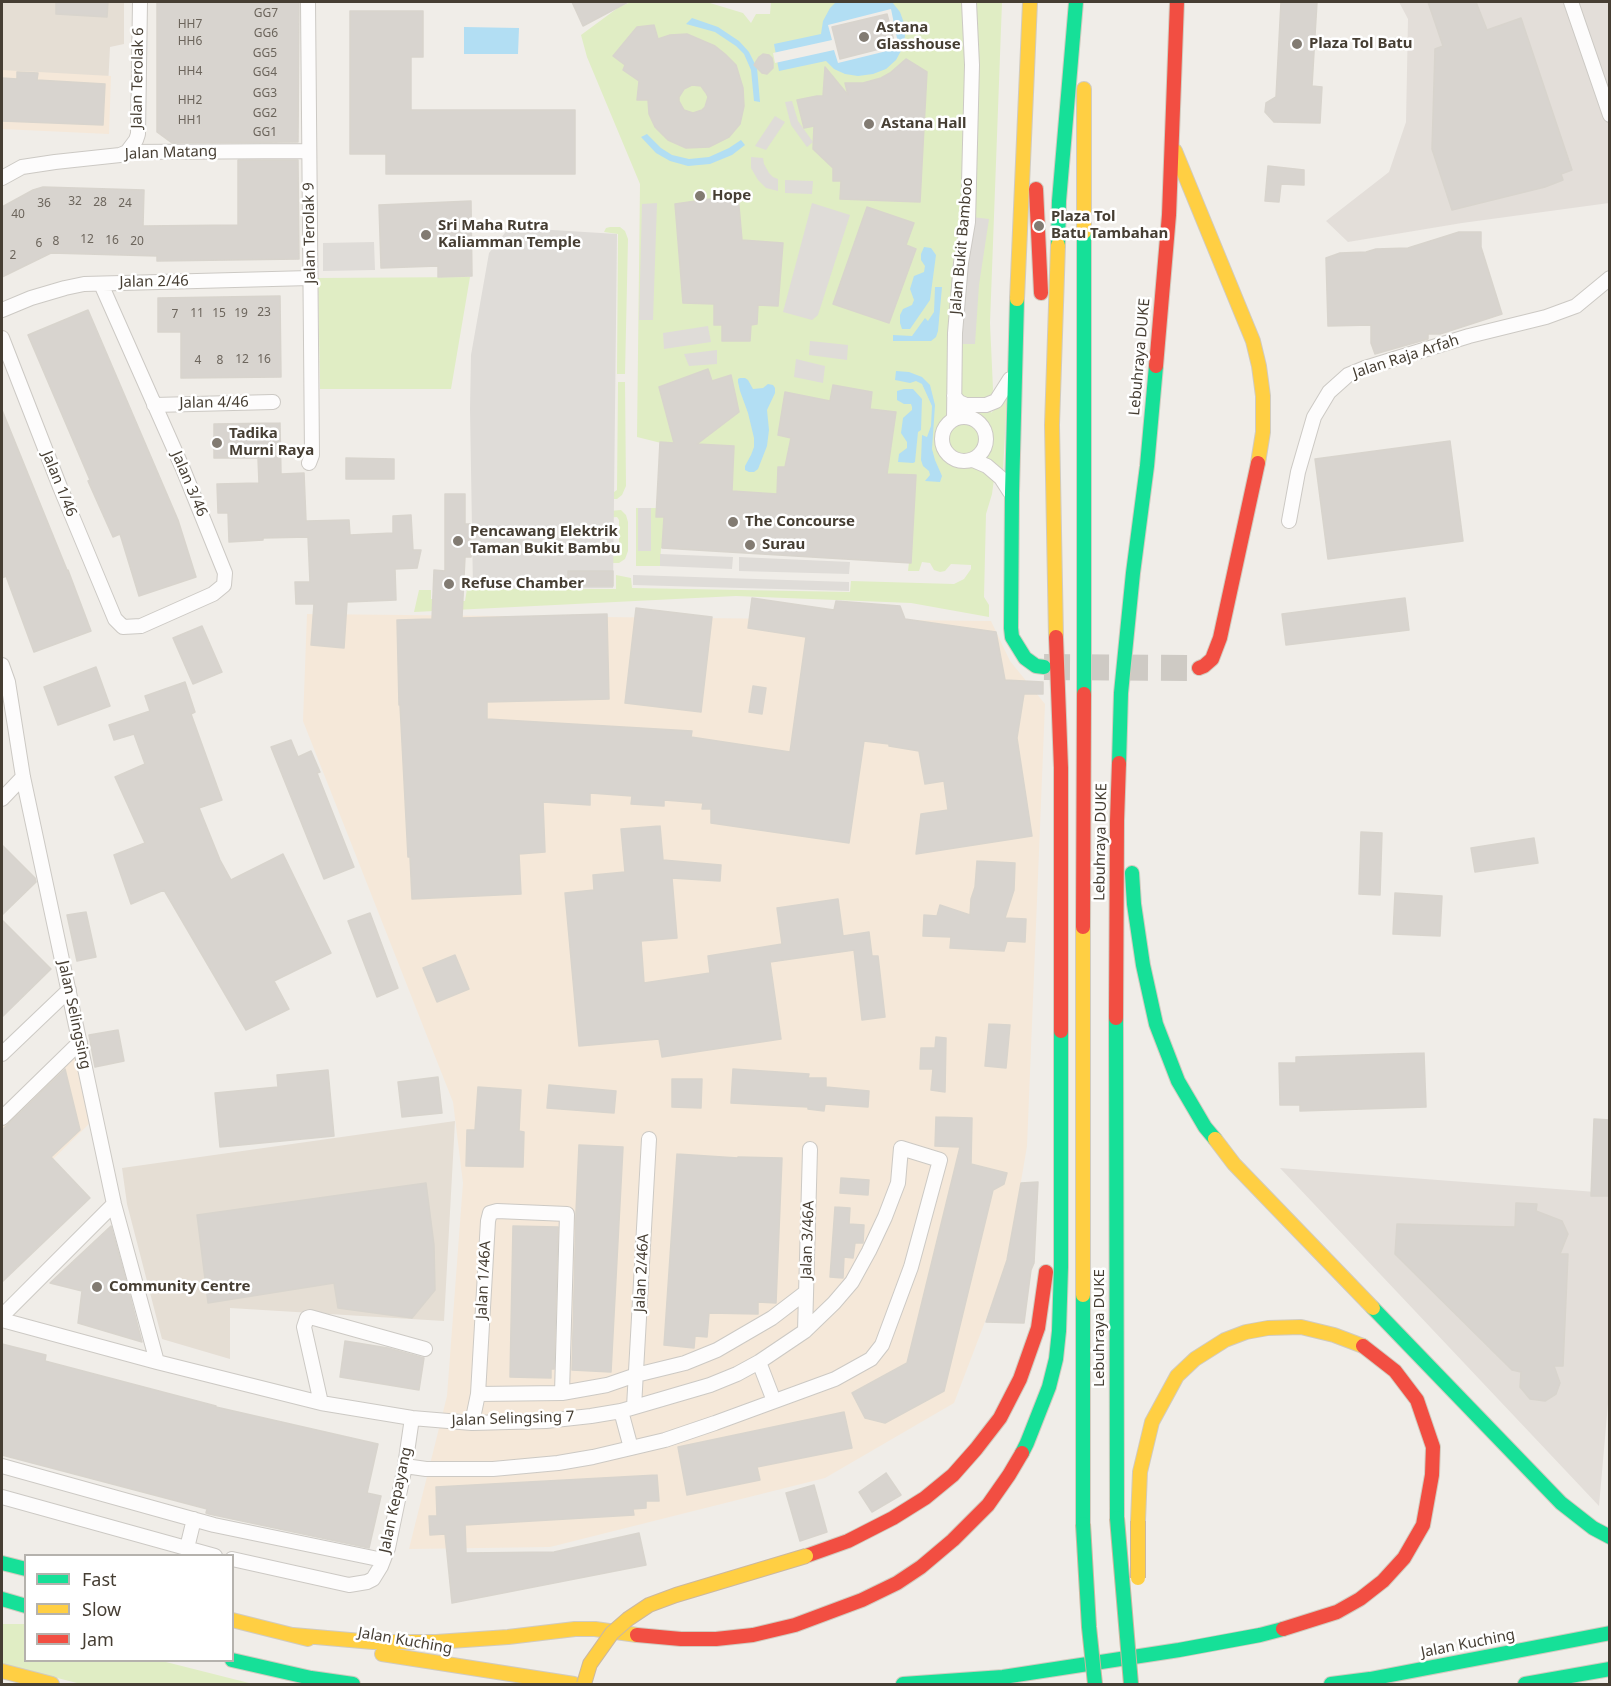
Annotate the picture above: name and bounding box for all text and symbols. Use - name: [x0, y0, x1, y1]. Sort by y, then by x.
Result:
- house number: GG7: [254, 7, 278, 21]
- house number: HH7: [178, 18, 202, 32]
- place label: Astana Glasshouse: [876, 19, 961, 54]
- street label: Jalan Terolak 6: [128, 27, 148, 129]
- house number: GG6: [254, 27, 278, 41]
- marker: Astana Glasshouse: [857, 30, 871, 44]
- house number: HH6: [178, 35, 202, 49]
- place label: Plaza Tol Batu: [1309, 35, 1413, 53]
- marker: Plaza Tol Batu: [1290, 37, 1304, 51]
- house number: GG5: [253, 47, 277, 61]
- house number: HH4: [178, 65, 202, 79]
- house number: GG4: [253, 66, 277, 80]
- house number: GG3: [253, 87, 277, 101]
- house number: HH2: [178, 94, 202, 108]
- house number: GG2: [253, 107, 277, 121]
- house number: HH1: [178, 114, 202, 128]
- place label: Astana Hall: [881, 115, 966, 133]
- marker: Astana Hall: [862, 117, 876, 131]
- house number: GG1: [253, 126, 277, 140]
- street label: Jalan Matang: [125, 142, 217, 164]
- street label: Jalan Bukit Bamboo: [947, 177, 977, 315]
- street label: Jalan Terolak 9: [300, 182, 320, 284]
- place label: Hope: [712, 187, 751, 205]
- marker: Hope: [693, 189, 707, 203]
- house number: 32: [68, 195, 82, 209]
- house number: 28: [93, 196, 107, 210]
- house number: 36: [37, 197, 51, 211]
- house number: 24: [118, 197, 132, 211]
- house number: 40: [11, 208, 25, 222]
- place label: Plaza Tol Batu Tambahan: [1051, 208, 1168, 243]
- place label: Sri Maha Rutra Kaliamman Temple: [438, 217, 581, 252]
- marker: Plaza Tol Batu Tambahan: [1032, 219, 1046, 233]
- marker: Sri Maha Rutra Kaliamman Temple: [419, 228, 433, 242]
- house number: 12: [80, 233, 94, 247]
- house number: 16: [105, 234, 119, 248]
- house number: 8: [53, 235, 59, 249]
- house number: 20: [130, 235, 144, 249]
- house number: 6: [36, 237, 42, 251]
- house number: 2: [10, 249, 16, 263]
- street label: Jalan 2/46: [119, 272, 189, 292]
- street label: Lebuhraya DUKE: [1126, 297, 1154, 417]
- house number: 23: [257, 306, 271, 320]
- house number: 11: [190, 307, 204, 321]
- house number: 15: [212, 307, 226, 321]
- house number: 19: [234, 307, 248, 321]
- house number: 7: [172, 308, 178, 322]
- street label: Jalan Raja Arfah: [1351, 331, 1461, 383]
- house number: 12: [235, 353, 249, 367]
- house number: 16: [257, 353, 271, 367]
- house number: 4: [195, 354, 201, 368]
- house number: 8: [217, 354, 223, 368]
- street label: Jalan 4/46: [179, 393, 249, 413]
- place label: Tadika Murni Raya: [229, 425, 314, 460]
- marker: Tadika Murni Raya: [210, 436, 224, 450]
- street label: Jalan 1/46: [38, 449, 80, 519]
- street label: Jalan 3/46: [167, 449, 211, 519]
- place label: The Concourse: [745, 513, 855, 531]
- marker: The Concourse: [726, 515, 740, 529]
- place label: Pencawang Elektrik Taman Bukit Bambu: [470, 523, 620, 558]
- marker: Pencawang Elektrik Taman Bukit Bambu: [451, 534, 465, 548]
- place label: Surau: [762, 536, 805, 554]
- marker: Surau: [743, 538, 757, 552]
- place label: Refuse Chamber: [461, 575, 584, 593]
- marker: Refuse Chamber: [442, 577, 456, 591]
- street label: Lebuhraya DUKE: [1091, 783, 1111, 901]
- street label: Jalan Selingsing: [54, 959, 94, 1071]
- street label: Jalan 3/46A: [798, 1200, 818, 1280]
- street label: Jalan 2/46A: [631, 1233, 653, 1313]
- street label: Jalan 1/46A: [473, 1240, 495, 1320]
- street label: Lebuhraya DUKE: [1091, 1269, 1109, 1387]
- place label: Community Centre: [109, 1278, 250, 1296]
- marker: Community Centre: [90, 1280, 104, 1294]
- street label: Jalan Selingsing 7: [451, 1408, 575, 1430]
- street label: Jalan Kepayang: [376, 1445, 416, 1555]
- legend: [24, 1554, 234, 1662]
- text: Fast: [82, 1567, 117, 1591]
- text: Slow: [82, 1597, 121, 1621]
- street label: Jalan Kuching: [356, 1624, 454, 1658]
- street label: Jalan Kuching: [1419, 1626, 1517, 1662]
- text: Jam: [82, 1627, 114, 1651]

